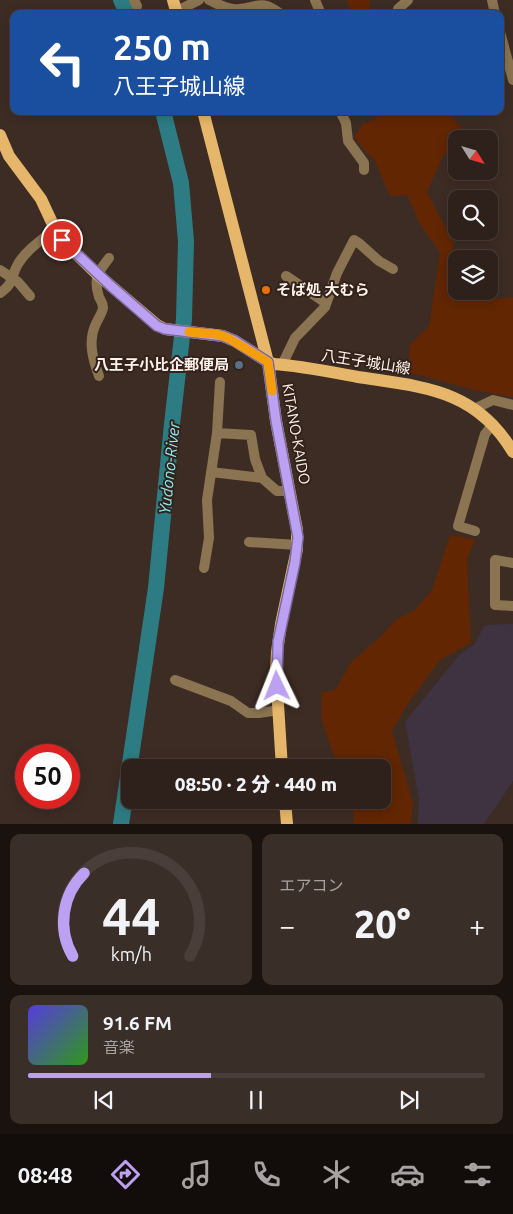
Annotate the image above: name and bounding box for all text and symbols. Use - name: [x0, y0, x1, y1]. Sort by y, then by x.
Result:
- text: 250 m: [113, 27, 211, 67]
- icon: left: [30, 30, 95, 95]
- text: 八王子城山線: [113, 73, 245, 98]
- north arrow: [448, 130, 498, 180]
- map controls: [448, 130, 498, 300]
- button: search: [448, 190, 498, 240]
- pin: [41, 219, 83, 261]
- icon: arrive: [48, 226, 76, 254]
- button: layers: [448, 250, 498, 300]
- place label: そば処 大むら: [276, 281, 370, 298]
- marker: そば処 大むら: [260, 284, 272, 296]
- street label: 八王子城山線: [320, 346, 412, 377]
- place label: 八王子小比企郵便局: [94, 356, 229, 373]
- marker: 八王子小比企郵便局: [233, 359, 245, 371]
- street label: KITANO-KAIDO: [279, 382, 314, 486]
- water label: Yudono-River: [155, 420, 183, 515]
- position arrow: [250, 659, 302, 711]
- speed limit sign: 50: [15, 744, 80, 809]
- text: 08:50 · 2 分 · 440 m: [175, 773, 337, 795]
- text: エアコン: [280, 876, 344, 894]
- text: 44: [101, 887, 160, 945]
- text: 20°: [354, 903, 411, 945]
- text: −: [280, 910, 295, 941]
- text: +: [469, 910, 485, 941]
- text: km/h: [110, 944, 151, 964]
- text: 91.6 FM: [103, 1012, 172, 1034]
- text: 音楽: [103, 1038, 135, 1056]
- icon: previous: [90, 1086, 118, 1114]
- icon: pause: [242, 1086, 270, 1114]
- icon: next: [395, 1086, 423, 1114]
- icon: directions: [108, 1157, 143, 1192]
- icon: music: [179, 1157, 214, 1192]
- icon: phone: [249, 1157, 284, 1192]
- icon: climate: [319, 1157, 354, 1192]
- icon: car: [390, 1157, 425, 1192]
- icon: filters: [460, 1157, 495, 1192]
- text: 08:48: [18, 1162, 73, 1187]

